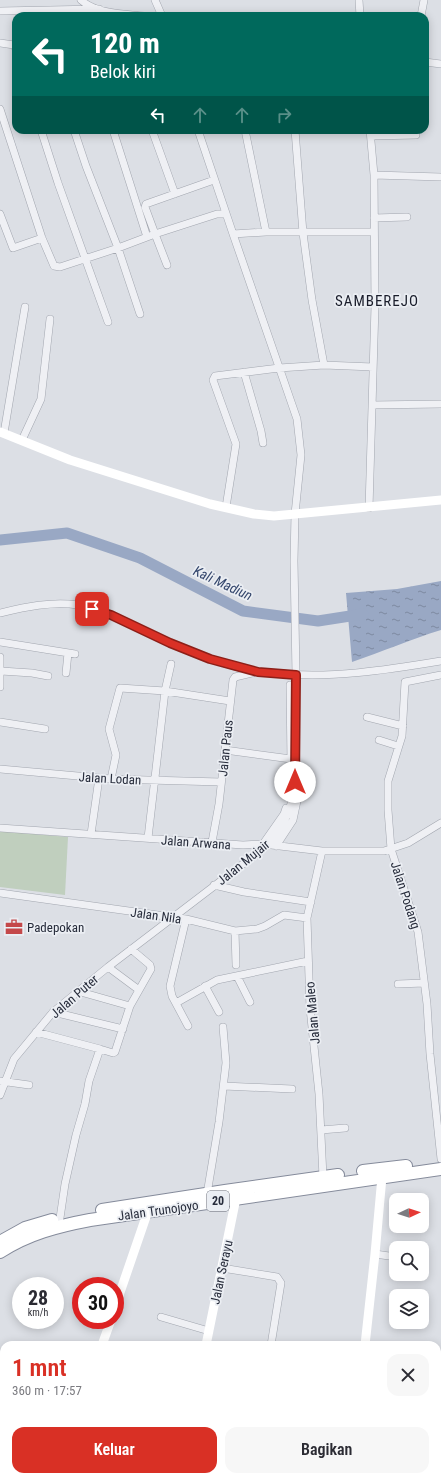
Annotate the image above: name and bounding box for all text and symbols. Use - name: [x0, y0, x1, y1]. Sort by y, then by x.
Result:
- text: 120 m: [90, 27, 160, 60]
- icon: left: [24, 28, 76, 80]
- text: Belok kiri: [90, 61, 156, 82]
- icon: left: [147, 104, 169, 126]
- icon: ahead: [189, 104, 211, 126]
- icon: ahead: [231, 104, 253, 126]
- icon: right: [273, 104, 295, 126]
- district label: SAMBEREJO: [335, 292, 419, 310]
- water label: Kali Madiun: [191, 562, 255, 604]
- pin: [75, 592, 109, 626]
- icon: arrive: [81, 598, 103, 620]
- street label: Jalan Paus: [215, 719, 236, 777]
- position arrow: [274, 761, 316, 803]
- street label: Jalan Lodan: [78, 769, 142, 788]
- street label: Jalan Arwana: [161, 833, 231, 852]
- street label: Jalan Mujair: [214, 837, 273, 888]
- street label: Jalan Podang: [388, 860, 423, 931]
- street label: Jalan Nila: [130, 905, 182, 926]
- office icon: Padepokan: [4, 917, 24, 937]
- place label: Padepokan: [27, 920, 84, 935]
- street label: Jalan Puter: [47, 972, 101, 1021]
- street label: Jalan Maleo: [302, 981, 323, 1045]
- road number: 20: [207, 1191, 229, 1211]
- north arrow: [389, 1193, 429, 1233]
- map controls: [389, 1193, 429, 1329]
- street label: Jalan Trunojoyo: [117, 1197, 199, 1224]
- street label: Jalan Serayu: [207, 1239, 236, 1306]
- button: search: [389, 1241, 429, 1281]
- speed limit sign: 30: [72, 1277, 124, 1329]
- text: 28: [28, 1286, 48, 1310]
- button: layers: [389, 1289, 429, 1329]
- text: km/h: [28, 1307, 48, 1318]
- text: 1 mnt: [12, 1354, 67, 1382]
- button: close: [387, 1354, 429, 1396]
- text: 360 m · 17:57: [12, 1383, 82, 1398]
- button: Keluar: [12, 1427, 217, 1473]
- button: Bagikan: [225, 1427, 429, 1473]

